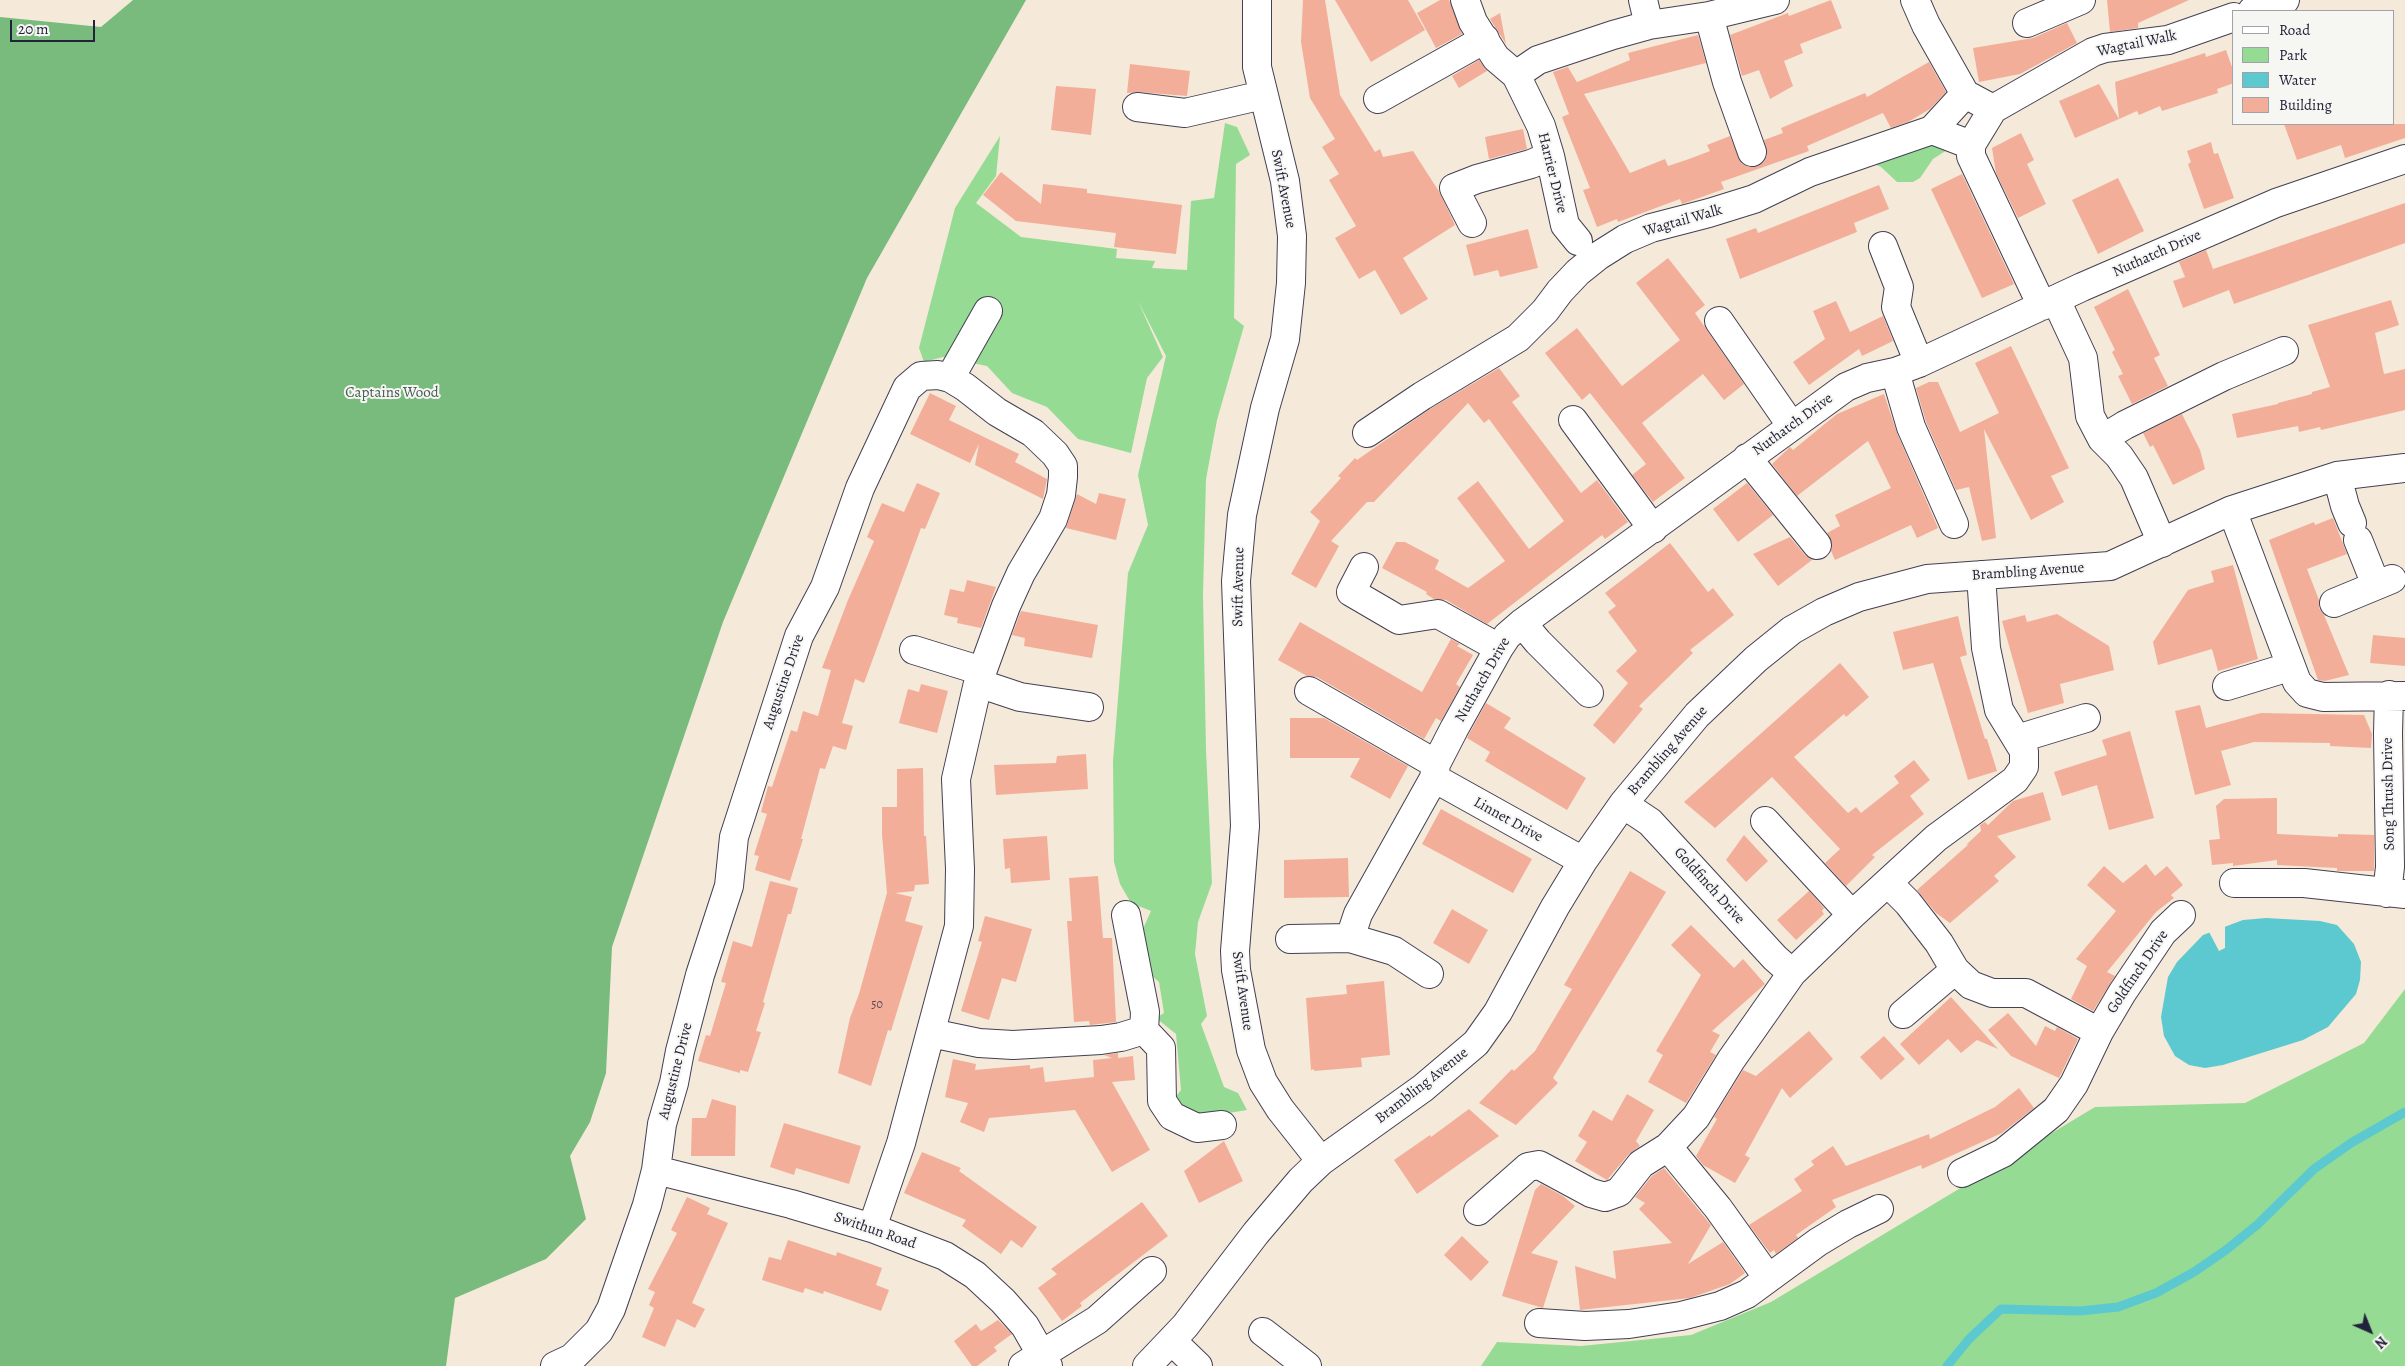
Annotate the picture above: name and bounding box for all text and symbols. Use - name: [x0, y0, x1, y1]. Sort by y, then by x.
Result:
- scale bar: [12, 10, 98, 42]
- legend: [2232, 10, 2395, 125]
- text: 20 m: [18, 19, 49, 39]
- text: Road: [2279, 20, 2310, 40]
- street label: Wagtail Walk: [2096, 27, 2178, 61]
- text: Park: [2279, 45, 2307, 65]
- text: Water: [2279, 70, 2316, 90]
- text: Building: [2279, 95, 2332, 115]
- street label: Harrier Drive: [1533, 131, 1571, 215]
- street label: Swift Avenue: [1267, 148, 1299, 230]
- street label: Wagtail Walk: [1642, 201, 1724, 241]
- street label: Nuthatch Drive: [2110, 226, 2204, 282]
- park label: Captains Wood: [345, 384, 439, 402]
- street label: Nuthatch Drive: [1749, 390, 1837, 460]
- street label: Swift Avenue: [1229, 547, 1249, 627]
- street label: Brambling Avenue: [1971, 559, 2085, 585]
- street label: Augustine Drive: [759, 632, 809, 732]
- street label: Nuthatch Drive: [1452, 634, 1514, 726]
- street label: Brambling Avenue: [1624, 703, 1712, 799]
- street label: Song Thrush Drive: [2379, 737, 2399, 851]
- street label: Linnet Drive: [1470, 794, 1546, 846]
- street label: Goldfinch Drive: [1670, 844, 1748, 928]
- street label: Goldfinch Drive: [2103, 927, 2173, 1017]
- street label: Swift Avenue: [1228, 950, 1256, 1032]
- house number: 50: [871, 998, 883, 1012]
- street label: Augustine Drive: [655, 1021, 697, 1121]
- street label: Brambling Avenue: [1372, 1044, 1472, 1128]
- street label: Swithun Road: [831, 1208, 919, 1254]
- north arrow: [2345, 1306, 2395, 1356]
- text: N: [2371, 1332, 2391, 1353]

